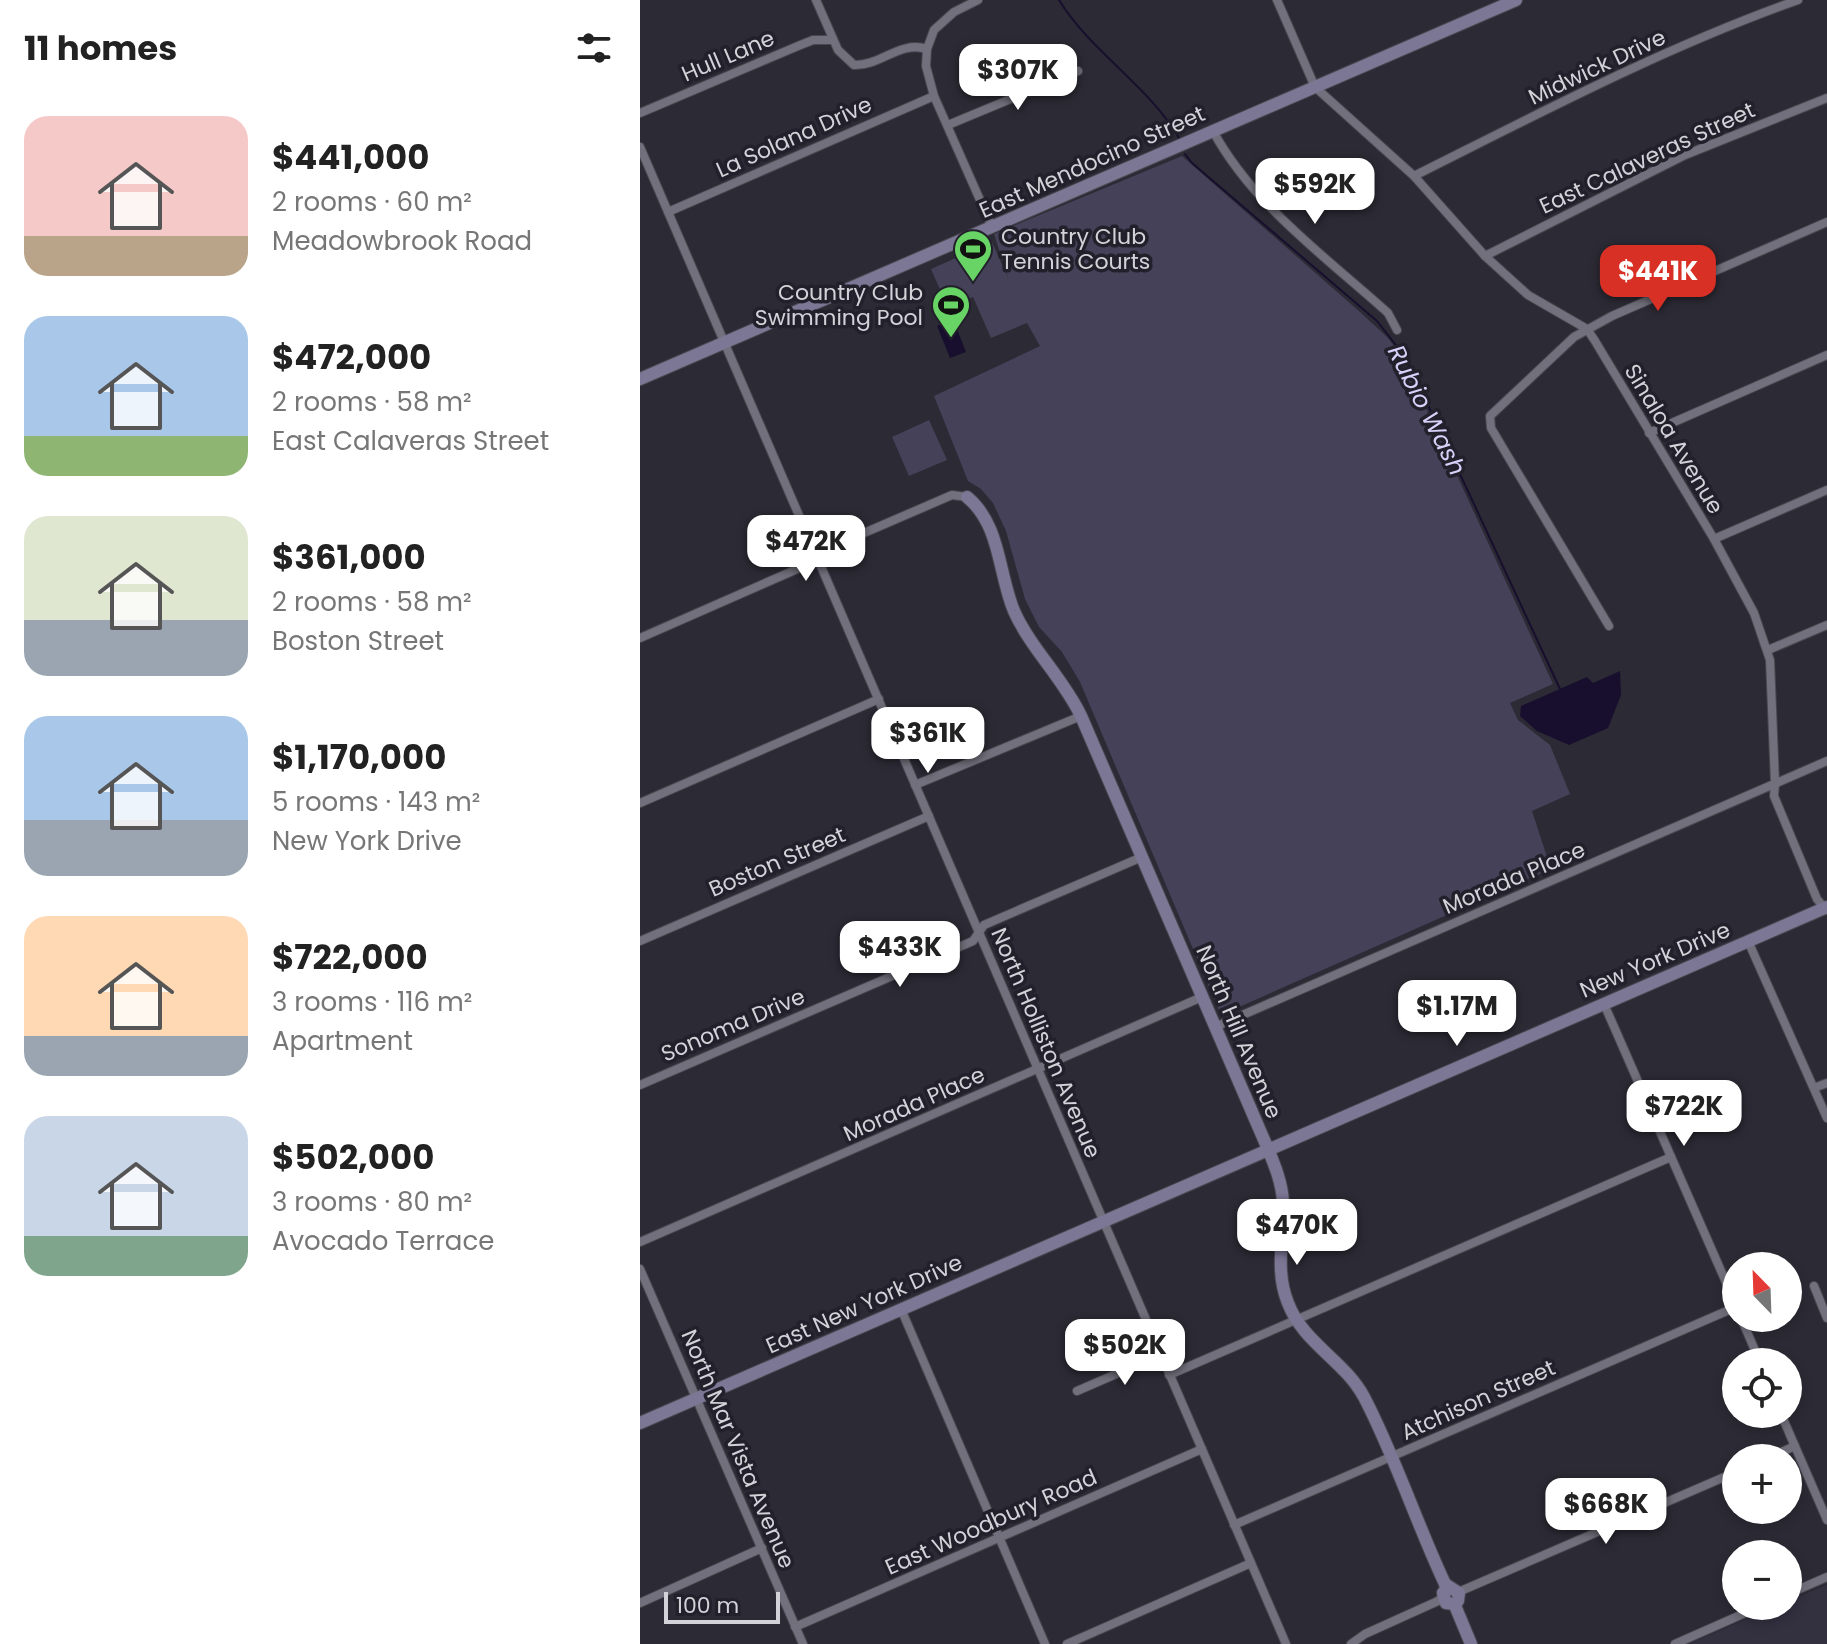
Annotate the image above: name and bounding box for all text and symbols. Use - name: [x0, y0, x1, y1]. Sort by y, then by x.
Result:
- street label: Midwick Drive: [1523, 22, 1671, 112]
- street label: Hull Lane: [677, 23, 779, 89]
- text: 11 homes: [24, 24, 177, 72]
- icon: filters: [572, 26, 616, 70]
- pin: $307K: [962, 44, 1074, 112]
- text: $307K: [977, 52, 1059, 88]
- street label: La Solana Drive: [711, 89, 877, 185]
- street label: East Calaveras Street: [1534, 94, 1760, 222]
- street label: East Mendocino Street: [974, 98, 1210, 226]
- text: $441,000: [272, 133, 429, 181]
- icon: home: [88, 148, 184, 244]
- pin: $592K: [1259, 158, 1371, 226]
- text: $592K: [1274, 166, 1356, 202]
- text: 2 rooms · 60 m²: [272, 184, 472, 220]
- place label: Country Club Tennis Courts: [1001, 221, 1150, 277]
- text: Meadowbrook Road: [272, 223, 532, 259]
- sports icon: Country Club Tennis Courts: [952, 228, 994, 283]
- pin: $441K: [1602, 245, 1714, 313]
- text: $441K: [1618, 253, 1698, 289]
- place label: Country Club Swimming Pool: [755, 277, 923, 333]
- sports icon: Country Club Swimming Pool: [930, 284, 972, 339]
- text: $472,000: [272, 333, 431, 381]
- water label: Rubio Wash: [1380, 339, 1474, 481]
- icon: home: [88, 348, 184, 444]
- street label: Sinaloa Avenue: [1617, 358, 1731, 520]
- text: 2 rooms · 58 m²: [272, 384, 472, 420]
- text: East Calaveras Street: [272, 423, 549, 459]
- pin: $472K: [750, 515, 862, 583]
- text: $472K: [765, 523, 847, 559]
- text: $361,000: [272, 533, 426, 581]
- icon: home: [88, 548, 184, 644]
- text: 2 rooms · 58 m²: [272, 584, 472, 620]
- text: Boston Street: [272, 623, 444, 659]
- pin: $361K: [872, 707, 984, 775]
- text: $361K: [889, 715, 967, 751]
- text: $1,170,000: [272, 733, 446, 781]
- icon: home: [88, 748, 184, 844]
- text: 5 rooms · 143 m²: [272, 784, 480, 820]
- street label: Boston Street: [704, 819, 850, 905]
- text: New York Drive: [272, 823, 462, 859]
- street label: Morada Place: [1438, 834, 1590, 922]
- street label: New York Drive: [1575, 914, 1735, 1006]
- pin: $433K: [844, 921, 956, 989]
- street label: North Holliston Avenue: [983, 923, 1109, 1163]
- text: $433K: [858, 929, 942, 965]
- text: $722,000: [272, 933, 428, 981]
- street label: North Hill Avenue: [1188, 940, 1290, 1124]
- icon: home: [88, 948, 184, 1044]
- pin: $1.17M: [1392, 980, 1522, 1048]
- street label: Sonoma Drive: [656, 981, 810, 1069]
- text: 3 rooms · 116 m²: [272, 984, 472, 1020]
- text: $1.17M: [1416, 988, 1498, 1024]
- text: Apartment: [272, 1023, 413, 1059]
- street label: Morada Place: [838, 1059, 990, 1149]
- pin: $722K: [1628, 1080, 1740, 1148]
- text: $722K: [1645, 1088, 1723, 1124]
- text: $502,000: [272, 1133, 434, 1181]
- icon: home: [88, 1148, 184, 1244]
- text: 3 rooms · 80 m²: [272, 1184, 472, 1220]
- pin: $470K: [1241, 1199, 1353, 1267]
- text: $470K: [1255, 1207, 1339, 1243]
- text: Avocado Terrace: [272, 1223, 494, 1259]
- street label: East New York Drive: [761, 1247, 967, 1361]
- north arrow: [1722, 1252, 1802, 1332]
- map controls: [1722, 1252, 1802, 1620]
- pin: $502K: [1069, 1319, 1181, 1387]
- street label: North Mar Vista Avenue: [674, 1325, 802, 1573]
- text: $502K: [1083, 1327, 1167, 1363]
- button: locate: [1722, 1348, 1802, 1428]
- street label: Atchison Street: [1396, 1352, 1560, 1448]
- button: +: [1722, 1444, 1802, 1524]
- street label: East Woodbury Road: [880, 1461, 1102, 1583]
- pin: $668K: [1550, 1478, 1662, 1546]
- text: $668K: [1563, 1486, 1649, 1522]
- button: −: [1722, 1540, 1802, 1620]
- scale bar: [664, 1588, 780, 1624]
- text: 100 m: [676, 1590, 739, 1621]

